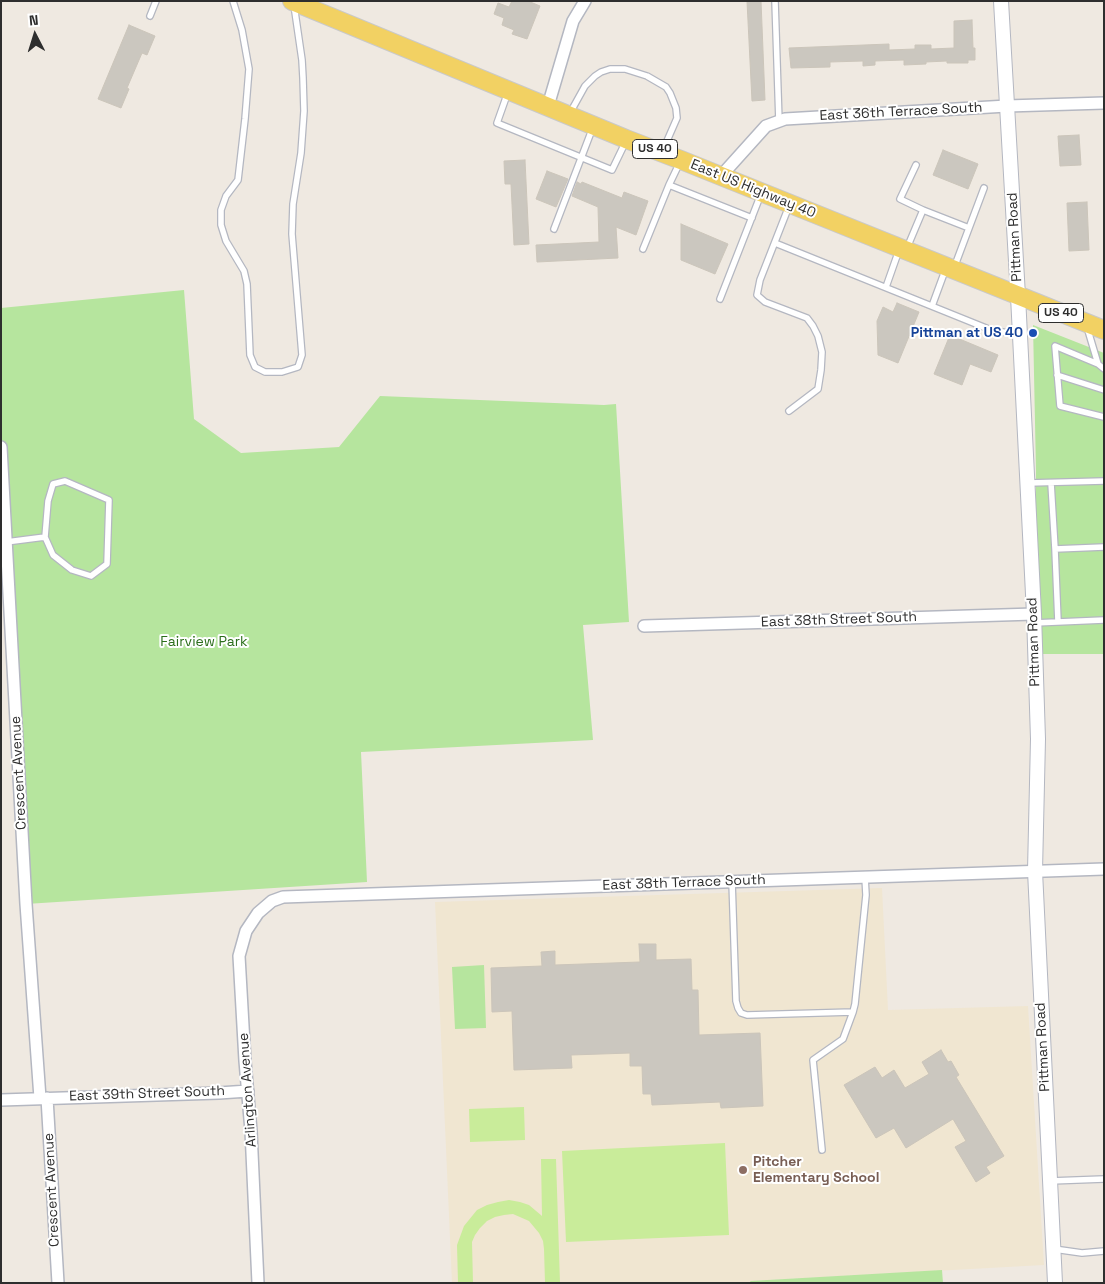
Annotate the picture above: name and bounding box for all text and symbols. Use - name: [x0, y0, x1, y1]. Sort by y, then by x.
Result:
- north arrow: [10, 10, 60, 60]
- text: N: [28, 11, 39, 29]
- street label: East 36th Terrace South: [819, 99, 983, 125]
- road number: US 40: [632, 140, 678, 158]
- street label: East US Highway 40: [688, 156, 818, 222]
- street label: Pittman Road: [1004, 192, 1026, 282]
- road number: US 40: [1038, 304, 1084, 322]
- place label: Pittman at US 40: [911, 325, 1023, 341]
- marker: Pittman at US 40: [1027, 327, 1039, 339]
- street label: Pittman Road: [1024, 597, 1044, 687]
- street label: East 38th Street South: [761, 609, 917, 631]
- park label: Fairview Park: [160, 634, 248, 650]
- street label: Crescent Avenue: [8, 716, 30, 830]
- street label: East 38th Terrace South: [602, 872, 766, 894]
- street label: Pittman Road: [1032, 1002, 1054, 1092]
- street label: Arlington Avenue: [236, 1032, 260, 1148]
- street label: East 39th Street South: [69, 1083, 225, 1105]
- street label: Crescent Avenue: [41, 1133, 63, 1247]
- place label: Pitcher Elementary School: [753, 1154, 879, 1186]
- marker: Pitcher Elementary School: [737, 1164, 749, 1176]

